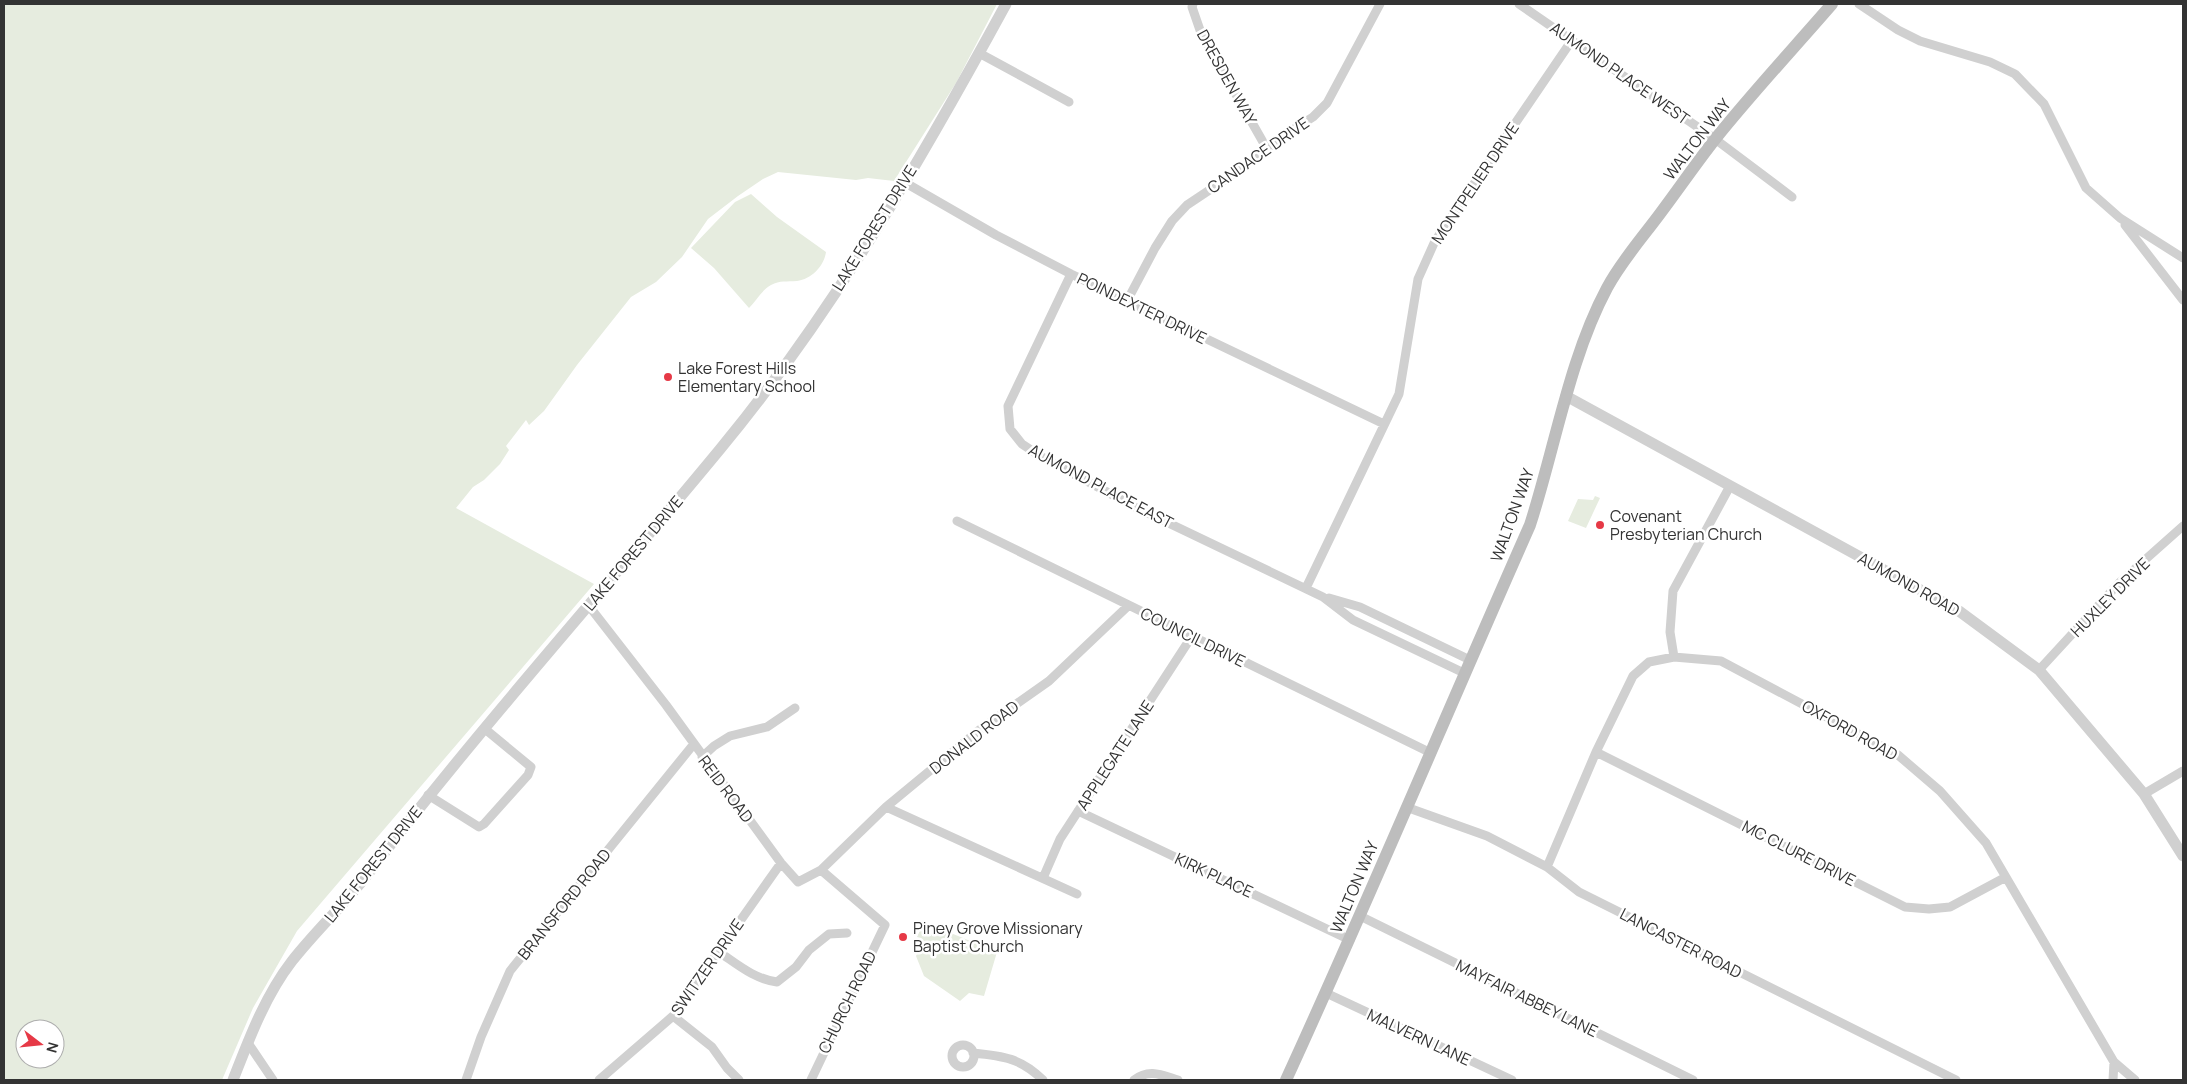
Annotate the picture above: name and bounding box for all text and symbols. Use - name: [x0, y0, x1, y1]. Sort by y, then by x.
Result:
- street label: AUMOND PLACE WEST: [1546, 17, 1694, 130]
- street label: DRESDEN WAY: [1192, 26, 1262, 128]
- street label: WALTON WAY: [1658, 94, 1736, 184]
- street label: CANDACE DRIVE: [1203, 112, 1313, 198]
- street label: MONTPELIER DRIVE: [1426, 118, 1524, 248]
- street label: LAKE FOREST DRIVE: [827, 161, 921, 295]
- street label: POINDEXTER DRIVE: [1074, 267, 1210, 349]
- place label: Lake Forest Hills Elementary School: [678, 357, 816, 397]
- marker: Lake Forest Hills Elementary School: [662, 371, 674, 383]
- street label: AUMOND PLACE EAST: [1025, 439, 1178, 534]
- street label: WALTON WAY: [1485, 465, 1539, 565]
- street label: LAKE FOREST DRIVE: [578, 491, 688, 615]
- place label: Covenant Presbyterian Church: [1610, 505, 1762, 545]
- marker: Covenant Presbyterian Church: [1594, 519, 1606, 531]
- street label: AUMOND ROAD: [1854, 547, 1964, 621]
- street label: HUXLEY DRIVE: [2065, 552, 2155, 642]
- street label: COUNCIL DRIVE: [1137, 602, 1249, 672]
- street label: DONALD ROAD: [925, 695, 1023, 779]
- street label: OXFORD ROAD: [1798, 695, 1902, 766]
- street label: APPLEGATE LANE: [1071, 696, 1159, 814]
- street label: REID ROAD: [693, 751, 759, 827]
- street label: LAKE FOREST DRIVE: [319, 801, 427, 927]
- street label: MC CLURE DRIVE: [1738, 815, 1860, 891]
- street label: WALTON WAY: [1325, 838, 1383, 936]
- street label: BRANSFORD ROAD: [512, 844, 616, 964]
- street label: KIRK PLACE: [1171, 847, 1257, 903]
- street label: LANCASTER ROAD: [1616, 903, 1746, 983]
- street label: SWITZER DRIVE: [665, 914, 749, 1020]
- place label: Piney Grove Missionary Baptist Church: [913, 917, 1083, 957]
- marker: Piney Grove Missionary Baptist Church: [897, 931, 909, 943]
- street label: CHURCH ROAD: [813, 947, 881, 1057]
- street label: MAYFAIR ABBEY LANE: [1452, 954, 1602, 1042]
- street label: MALVERN LANE: [1364, 1003, 1474, 1071]
- north arrow: [15, 1019, 65, 1069]
- text: N: [42, 1040, 63, 1055]

